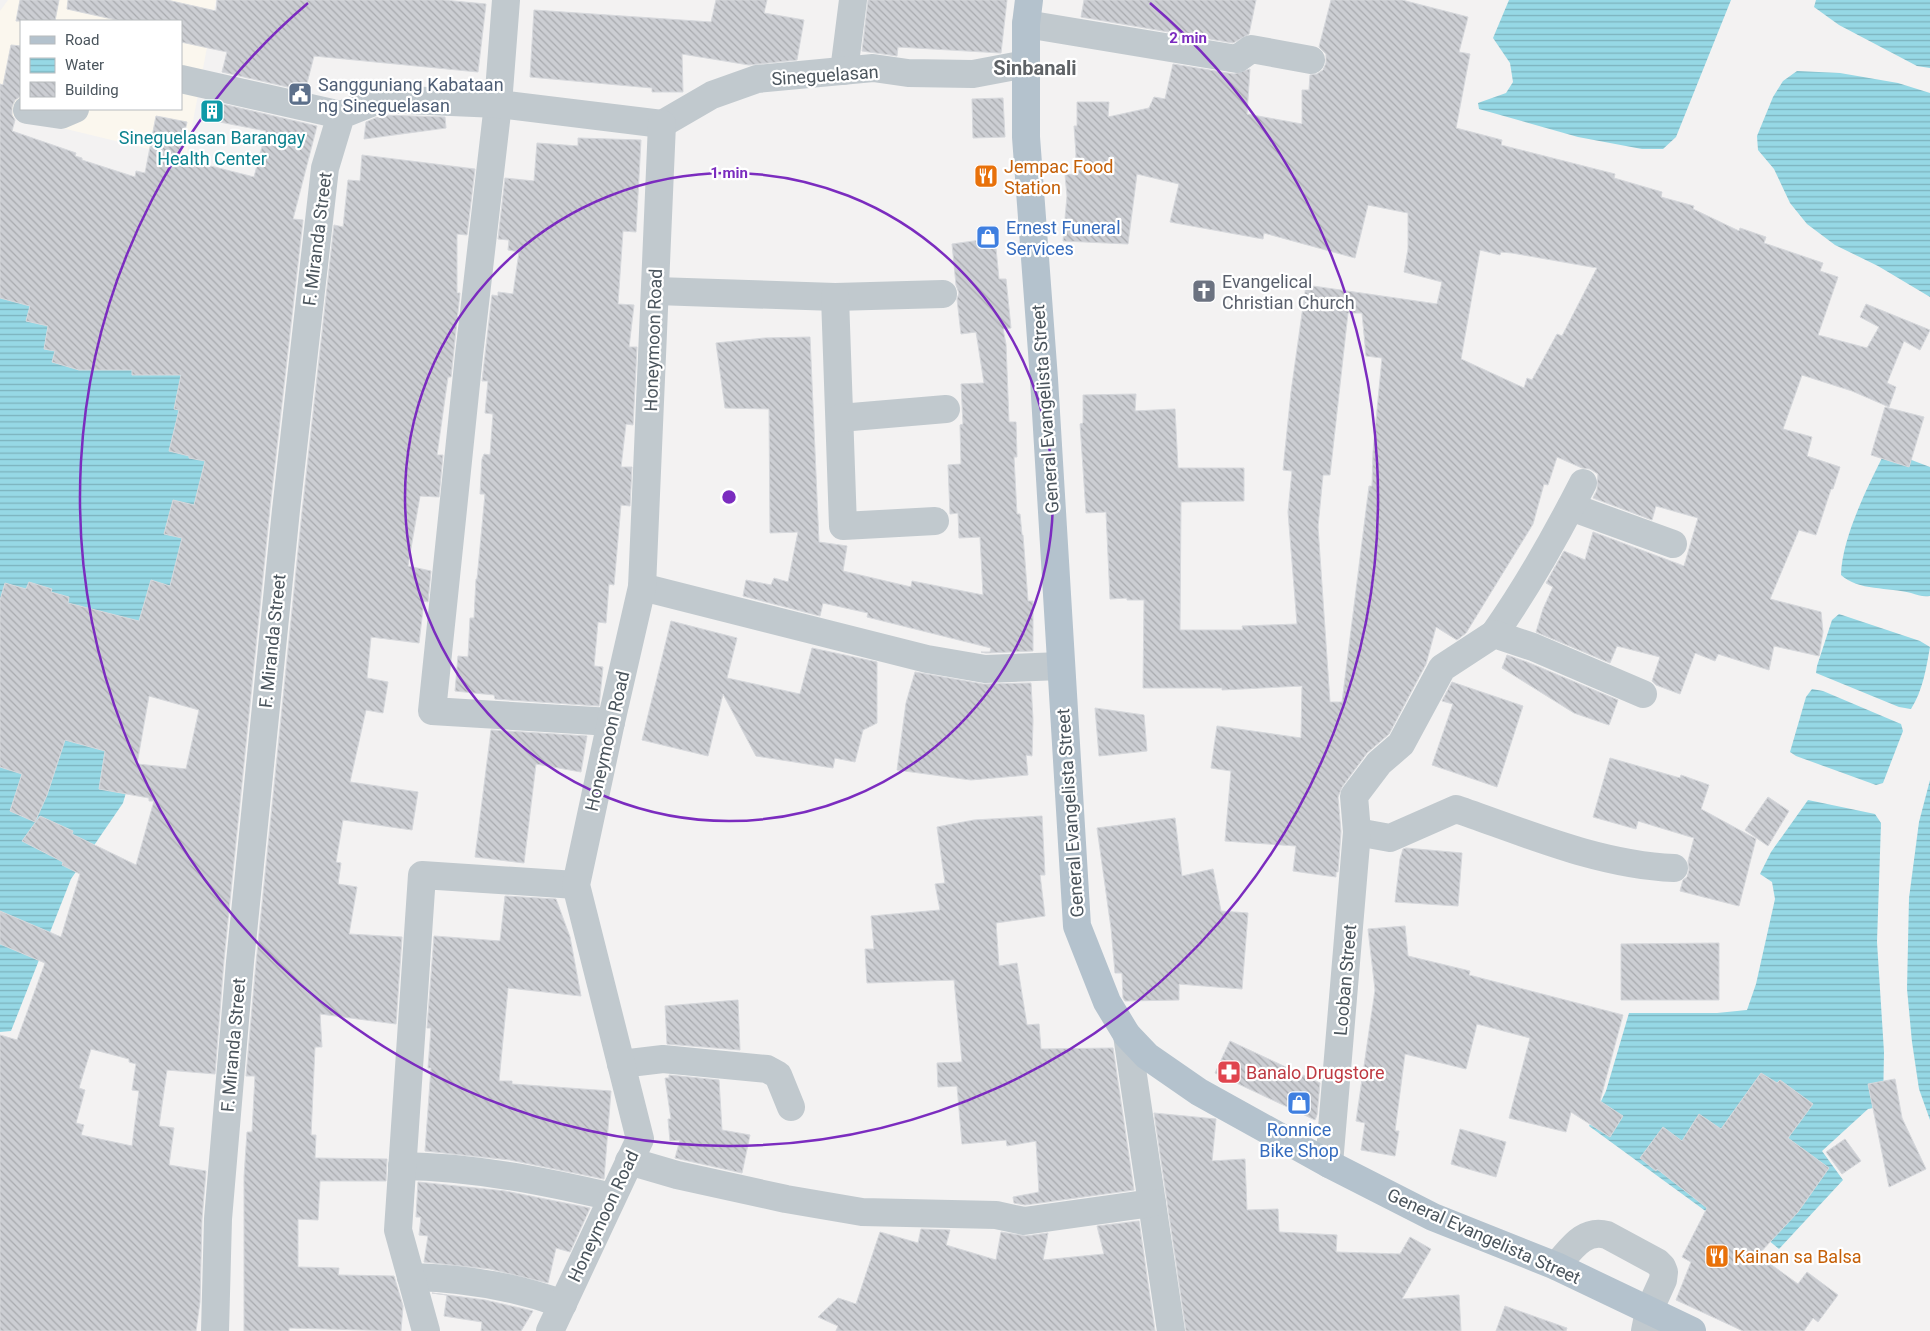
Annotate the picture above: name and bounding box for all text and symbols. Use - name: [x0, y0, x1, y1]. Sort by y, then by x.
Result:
- legend: [20, 20, 182, 110]
- text: 2 min: [1169, 29, 1207, 47]
- text: Road: [65, 31, 99, 49]
- text: Water: [65, 56, 104, 74]
- district label: Sinbanali: [993, 56, 1077, 80]
- street label: Sineguelasan: [771, 61, 879, 89]
- place label: Sangguniang Kabataan ng Sineguelasan: [318, 74, 504, 116]
- text: Building: [65, 81, 119, 99]
- public building icon: Sangguniang Kabataan ng Sineguelasan: [287, 81, 313, 107]
- building icon: Sineguelasan Barangay Health Center: [199, 98, 225, 124]
- place label: Sineguelasan Barangay Health Center: [119, 127, 306, 169]
- place label: Jempac Food Station: [1004, 156, 1114, 198]
- restaurant icon: Jempac Food Station: [973, 163, 999, 189]
- text: 1 min: [710, 164, 748, 182]
- street label: F. Miranda Street: [298, 171, 336, 307]
- place label: Ernest Funeral Services: [1006, 217, 1121, 259]
- shop icon: Ernest Funeral Services: [975, 224, 1001, 250]
- street label: Honeymoon Road: [640, 268, 666, 412]
- place label: Evangelical Christian Church: [1222, 271, 1355, 313]
- church icon: Evangelical Christian Church: [1191, 278, 1217, 304]
- street label: General Evangelista Street: [1027, 304, 1063, 514]
- centre of rings: [720, 488, 738, 506]
- street label: F. Miranda Street: [255, 573, 289, 709]
- street label: Honeymoon Road: [581, 669, 633, 813]
- street label: General Evangelista Street: [1052, 708, 1088, 918]
- street label: Looban Street: [1330, 923, 1360, 1037]
- street label: F. Miranda Street: [217, 977, 249, 1113]
- pharmacy icon: Banalo Drugstore: [1216, 1059, 1242, 1085]
- place label: Banalo Drugstore: [1246, 1062, 1385, 1083]
- shop icon: Ronnice Bike Shop: [1286, 1090, 1312, 1116]
- place label: Ronnice Bike Shop: [1259, 1119, 1339, 1161]
- street label: Honeymoon Road: [563, 1147, 643, 1285]
- street label: General Evangelista Street: [1384, 1184, 1584, 1288]
- restaurant icon: Kainan sa Balsa: [1704, 1243, 1730, 1269]
- place label: Kainan sa Balsa: [1734, 1246, 1862, 1267]

